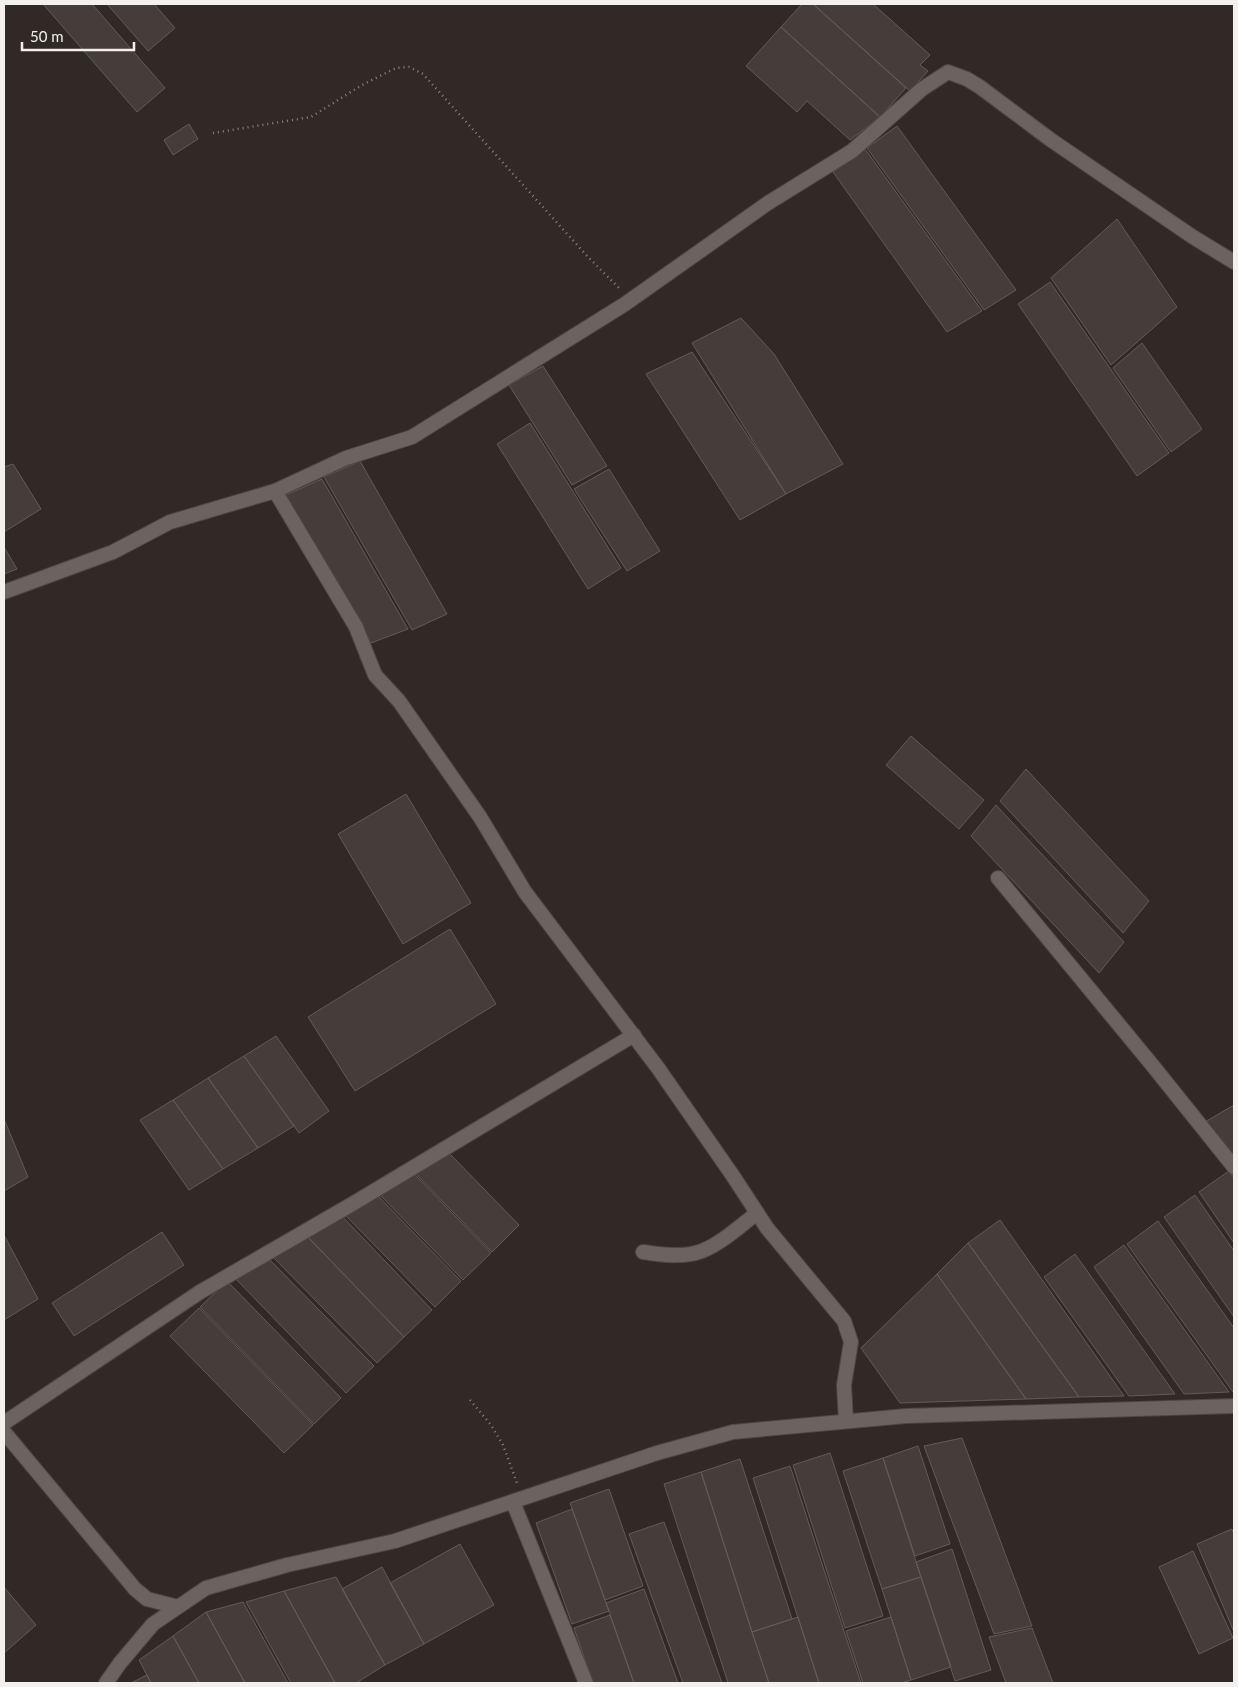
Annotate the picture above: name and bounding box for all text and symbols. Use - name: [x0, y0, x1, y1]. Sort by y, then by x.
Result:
- scale bar: [22, 20, 135, 52]
- text: 50 m: [30, 27, 64, 45]

